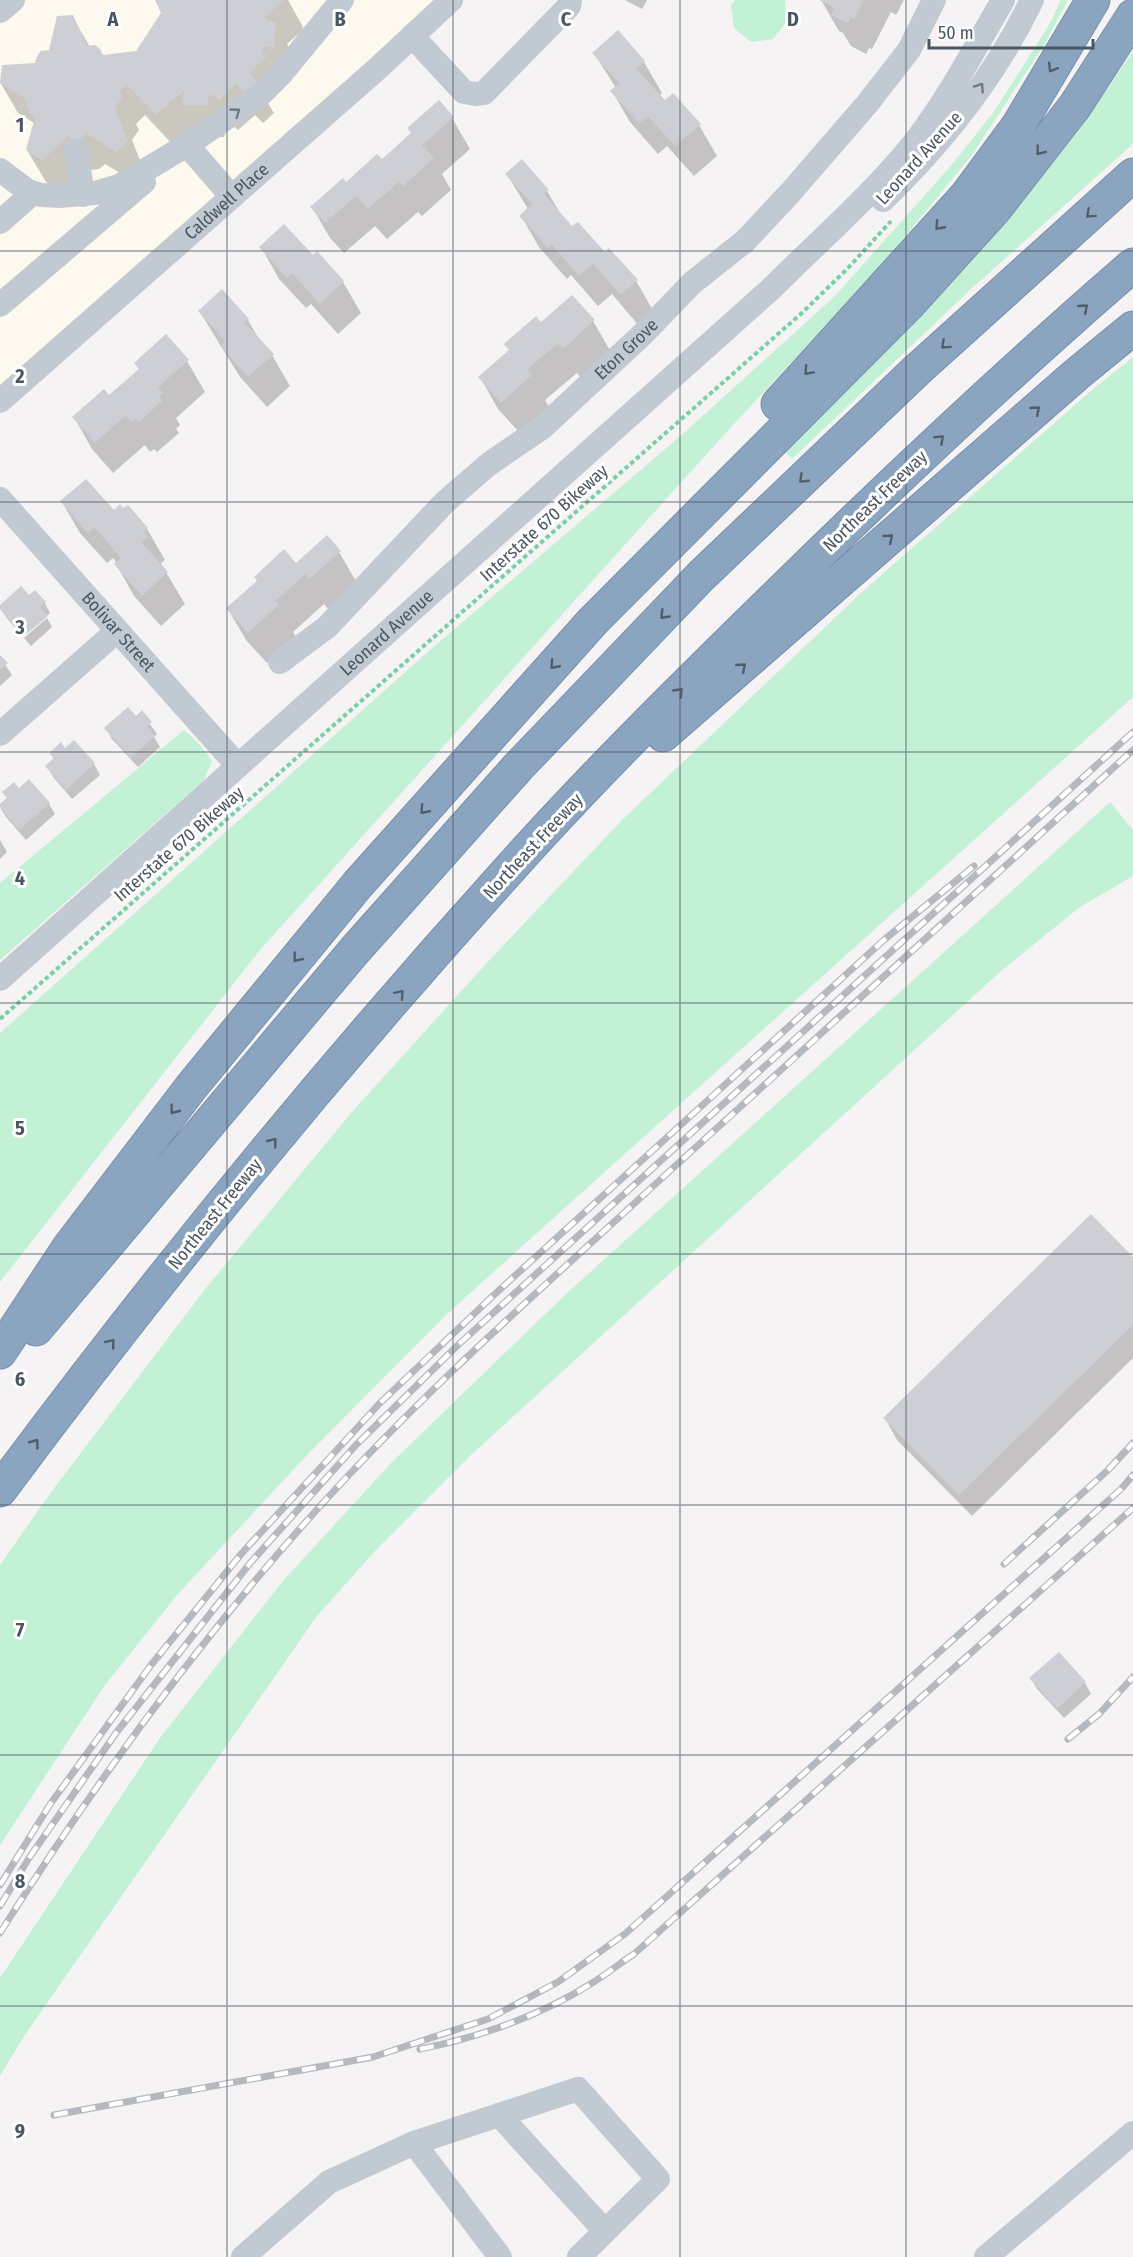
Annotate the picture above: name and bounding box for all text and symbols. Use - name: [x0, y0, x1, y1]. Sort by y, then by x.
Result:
- text: A: [107, 7, 120, 31]
- text: B: [334, 7, 346, 31]
- text: C: [561, 7, 572, 31]
- text: D: [787, 7, 799, 31]
- scale bar: [929, 12, 1092, 50]
- text: 50 m: [938, 22, 974, 44]
- one-way arrow: [1048, 62, 1060, 72]
- one-way arrow: [973, 83, 984, 94]
- street label: Leonard Avenue: [871, 107, 967, 209]
- one-way arrow: [229, 109, 240, 120]
- text: 1: [16, 113, 24, 137]
- one-way arrow: [1037, 144, 1048, 155]
- street label: Caldwell Place: [180, 158, 274, 245]
- one-way arrow: [1086, 207, 1096, 218]
- one-way arrow: [935, 219, 946, 230]
- one-way arrow: [1077, 304, 1088, 315]
- street label: Eton Grove: [590, 314, 663, 385]
- one-way arrow: [941, 338, 952, 349]
- text: 2: [14, 364, 25, 388]
- one-way arrow: [804, 364, 815, 375]
- one-way arrow: [1029, 406, 1040, 417]
- one-way arrow: [933, 435, 943, 446]
- street label: Northeast Freeway: [818, 446, 932, 556]
- street label: Interstate 670 Bikeway: [475, 460, 613, 586]
- one-way arrow: [799, 472, 810, 483]
- one-way arrow: [882, 535, 893, 546]
- street label: Leonard Avenue: [335, 585, 438, 680]
- street label: Bolivar Street: [77, 587, 160, 677]
- one-way arrow: [660, 608, 671, 619]
- text: 3: [14, 615, 25, 639]
- one-way arrow: [550, 658, 561, 669]
- one-way arrow: [735, 663, 746, 674]
- one-way arrow: [672, 688, 683, 698]
- street label: Interstate 670 Bikeway: [110, 782, 248, 906]
- street label: Northeast Freeway: [478, 789, 588, 903]
- one-way arrow: [420, 803, 431, 814]
- text: 4: [15, 866, 25, 890]
- one-way arrow: [293, 951, 304, 962]
- one-way arrow: [393, 990, 404, 1001]
- one-way arrow: [170, 1103, 181, 1114]
- text: 5: [15, 1116, 25, 1140]
- one-way arrow: [265, 1138, 276, 1149]
- street label: Northeast Freeway: [164, 1154, 266, 1274]
- one-way arrow: [104, 1339, 115, 1350]
- text: 6: [15, 1367, 25, 1391]
- one-way arrow: [28, 1438, 39, 1449]
- text: 7: [16, 1618, 25, 1642]
- text: 8: [15, 1869, 26, 1893]
- text: 9: [15, 2119, 25, 2143]

